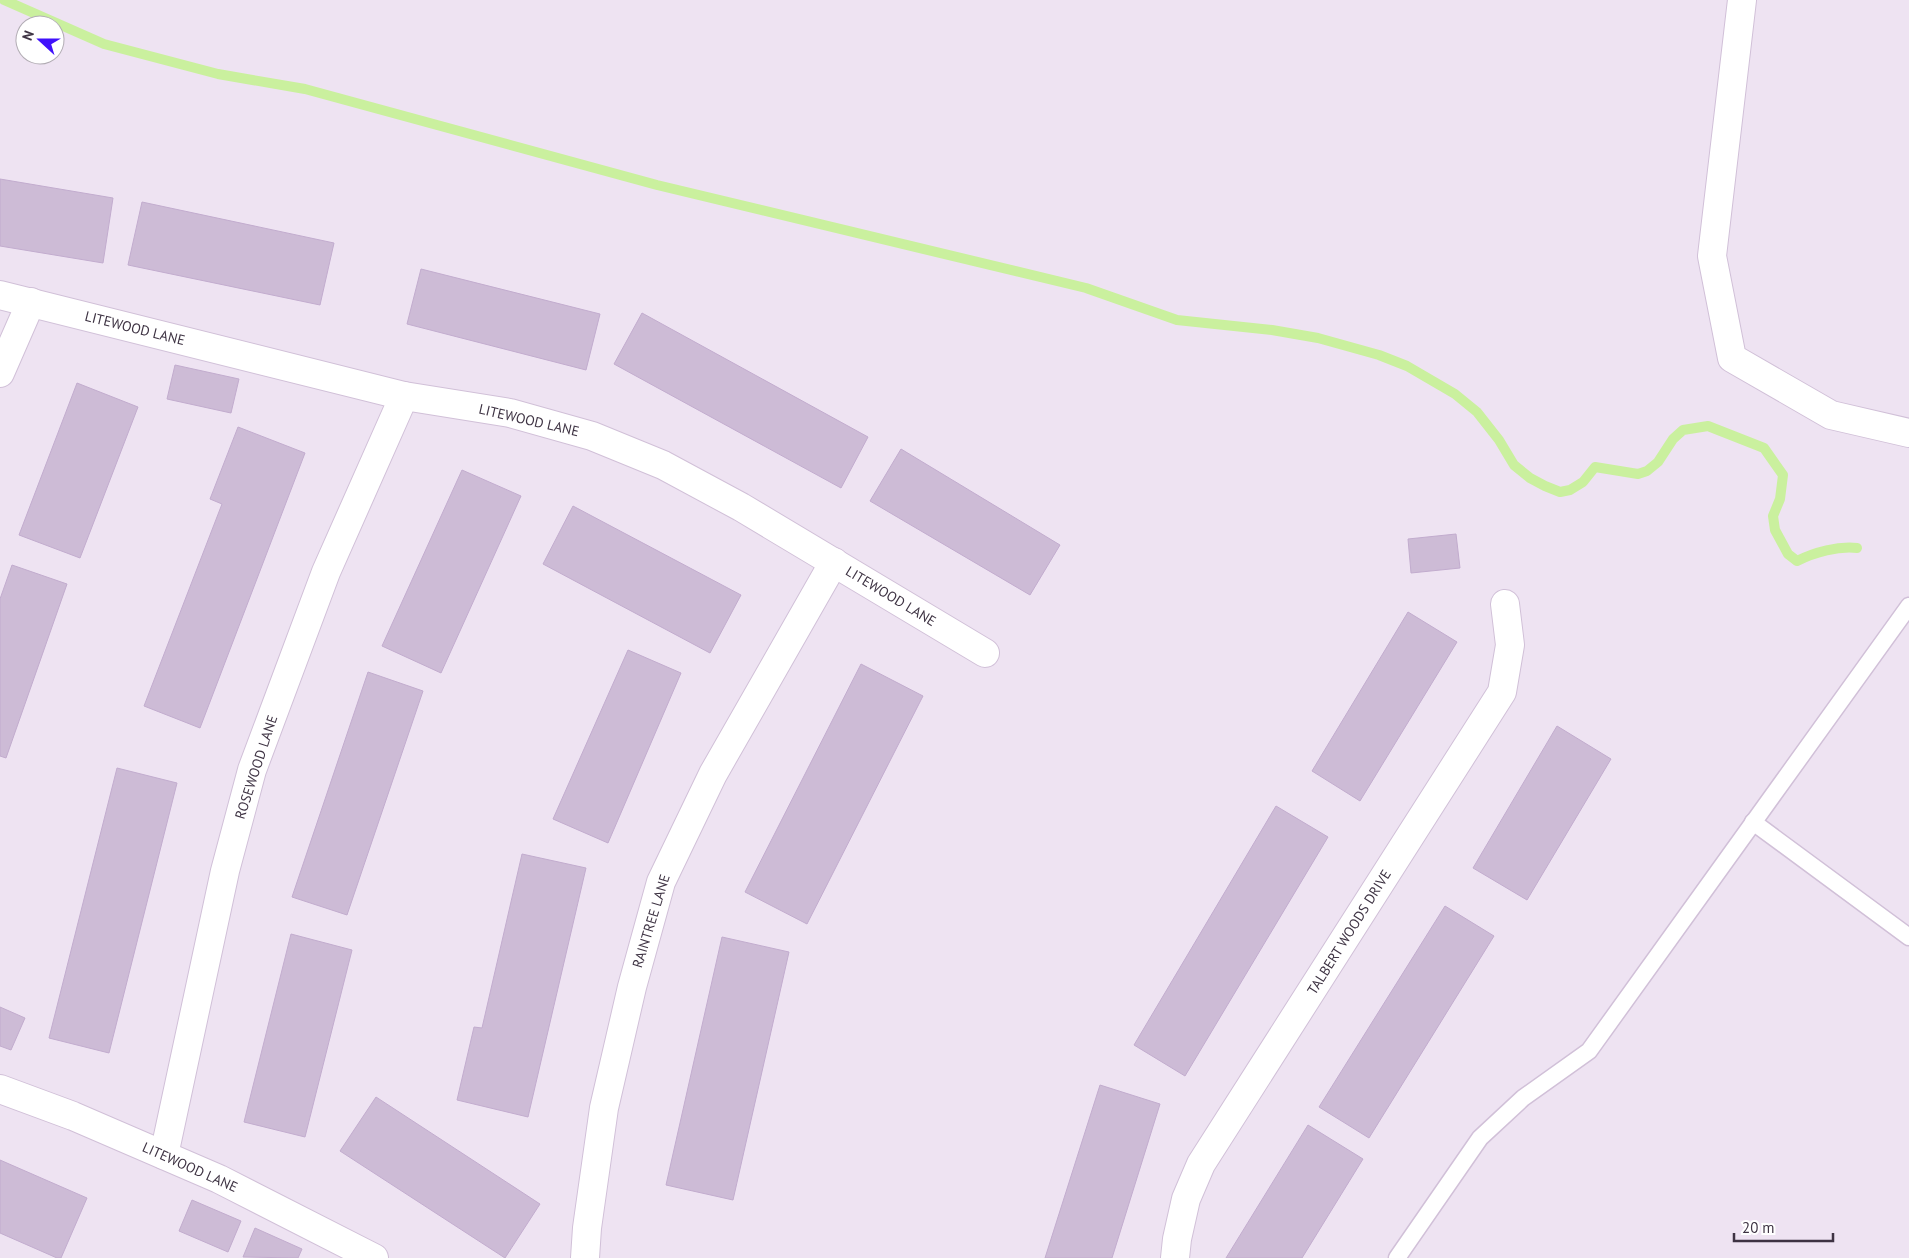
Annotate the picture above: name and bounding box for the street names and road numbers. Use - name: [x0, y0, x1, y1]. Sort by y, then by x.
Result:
- street label: LITEWOOD LANE: [83, 307, 187, 349]
- street label: LITEWOOD LANE: [477, 400, 581, 440]
- street label: LITEWOOD LANE: [842, 562, 940, 630]
- street label: ROSEWOOD LANE: [231, 713, 281, 821]
- street label: TALBERT WOODS DRIVE: [1303, 866, 1395, 998]
- street label: RAINTREE LANE: [628, 872, 674, 970]
- street label: LITEWOOD LANE: [140, 1138, 240, 1196]

